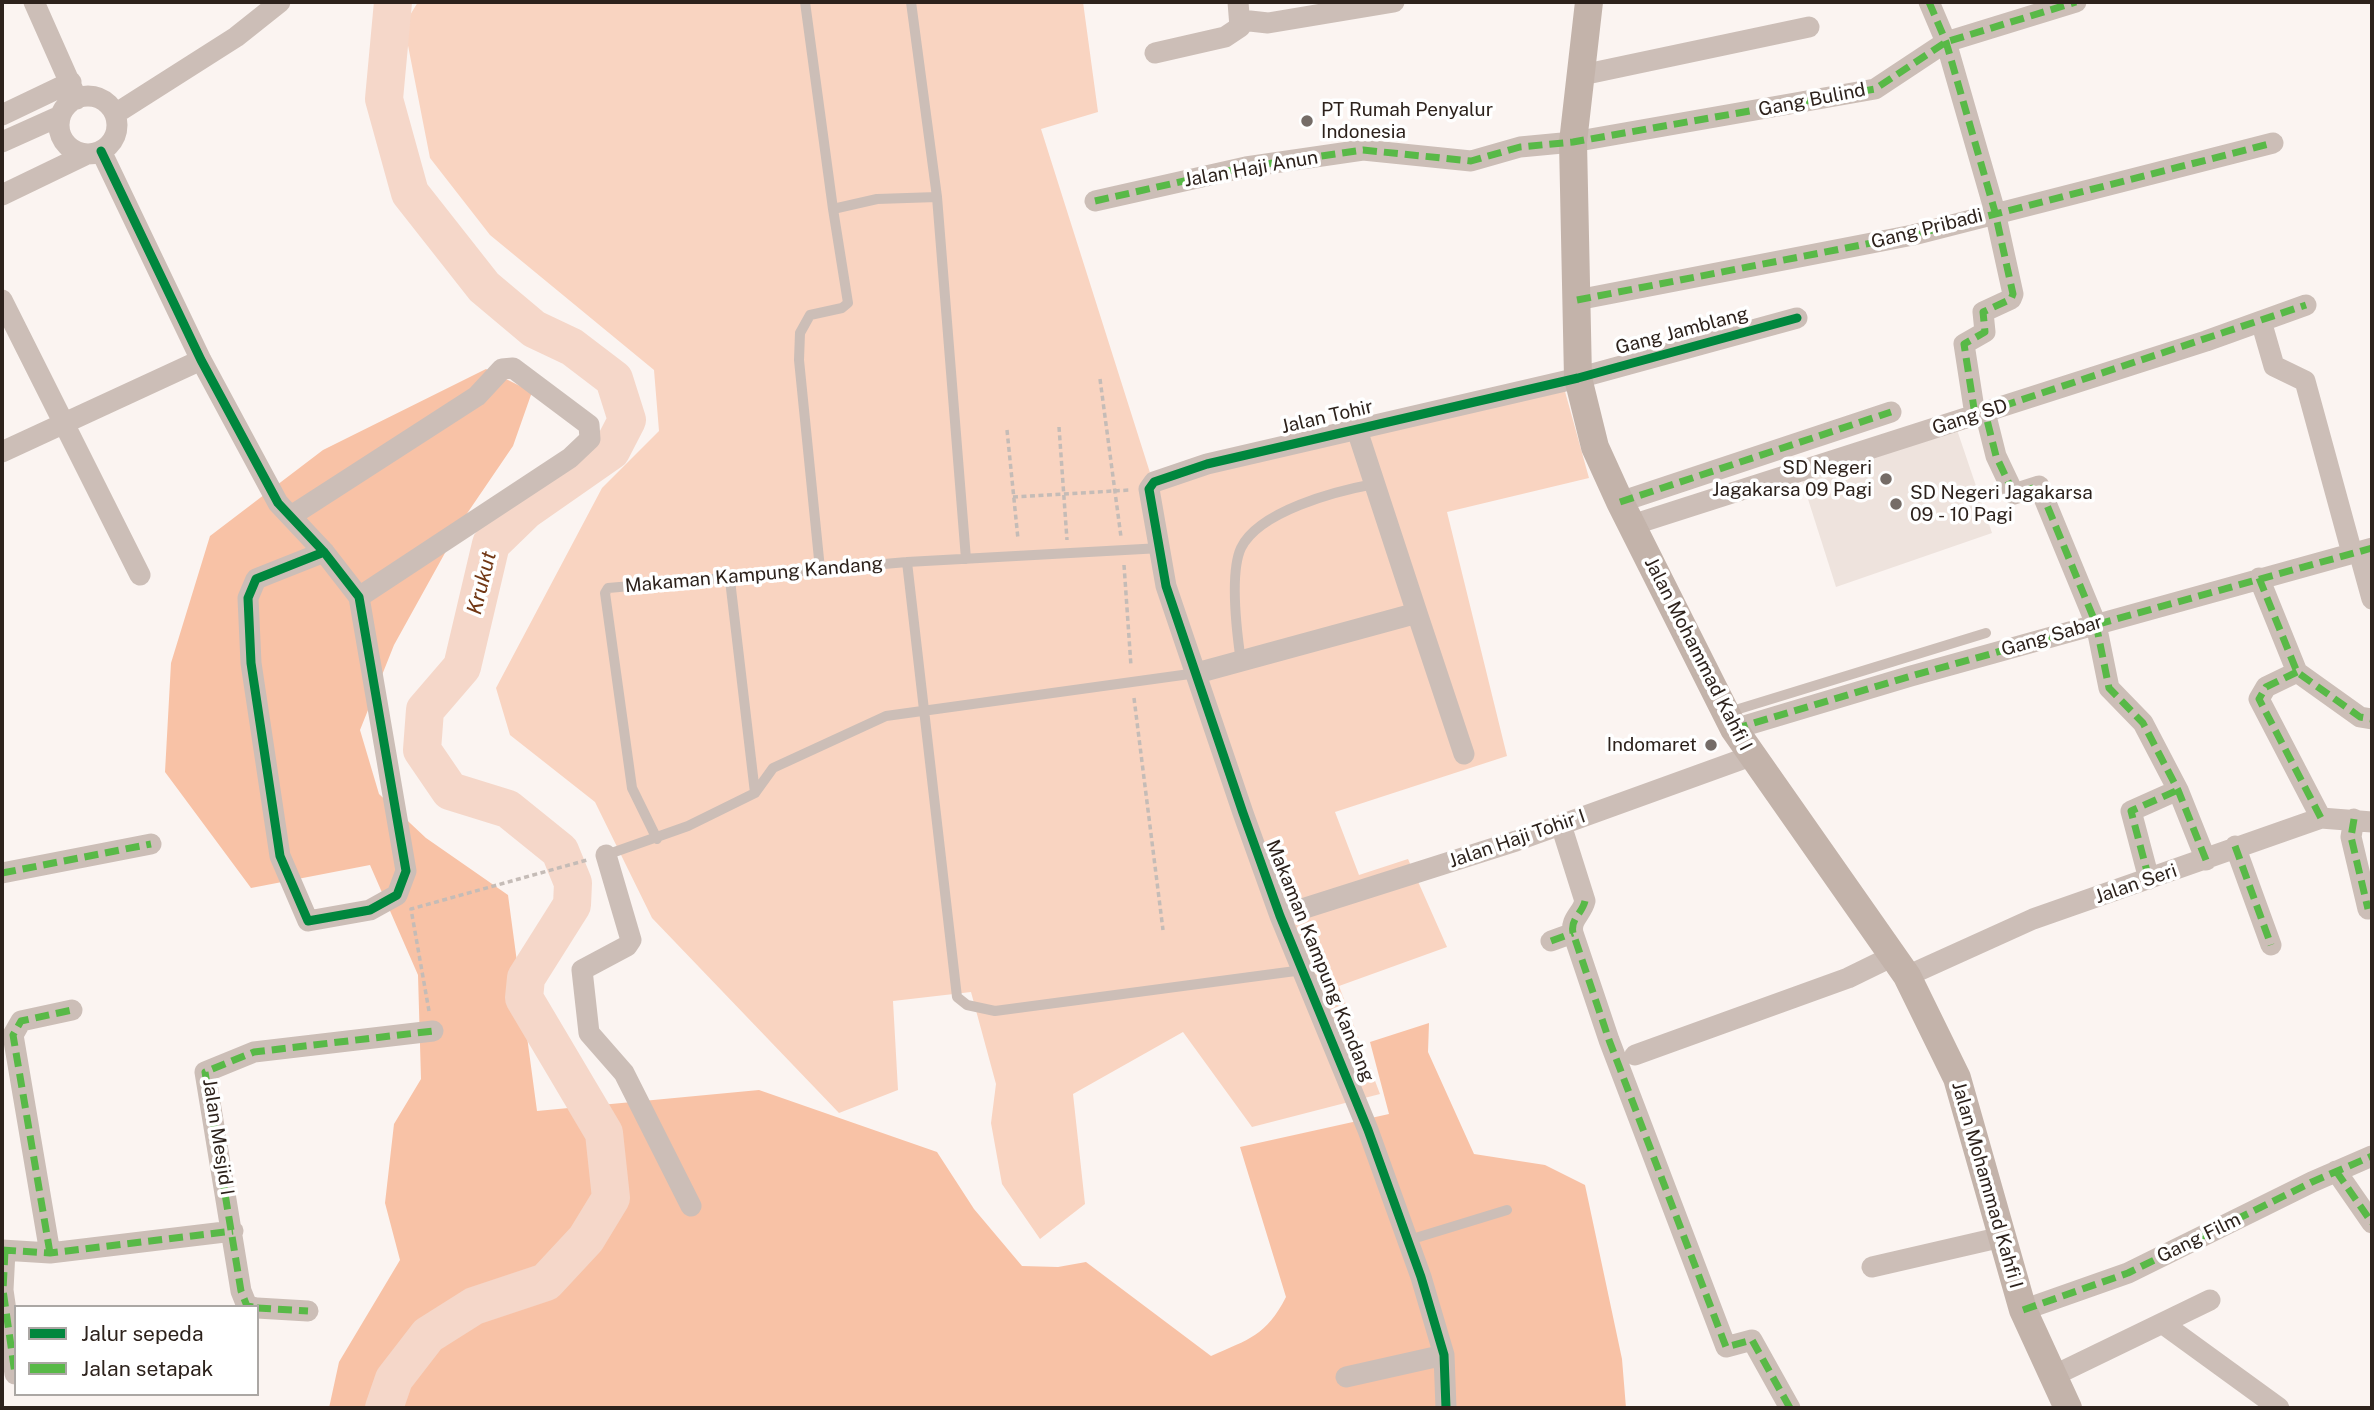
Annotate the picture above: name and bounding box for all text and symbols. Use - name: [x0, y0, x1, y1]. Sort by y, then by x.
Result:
- street label: Gang Bulind: [1757, 78, 1867, 122]
- place label: PT Rumah Penyalur Indonesia: [1321, 99, 1493, 143]
- marker: PT Rumah Penyalur Indonesia: [1299, 113, 1315, 129]
- street label: Jalan Haji Anun: [1182, 146, 1320, 192]
- street label: Gang Pribadi: [1869, 204, 1985, 254]
- street label: Gang Jamblang: [1613, 302, 1751, 360]
- street label: Gang SD: [1930, 394, 2010, 440]
- street label: Jalan Tohir: [1279, 395, 1375, 439]
- place label: SD Negeri Jagakarsa 09 Pagi: [1712, 457, 1872, 501]
- marker: SD Negeri Jagakarsa 09 Pagi: [1878, 471, 1894, 487]
- place label: SD Negeri Jagakarsa 09 - 10 Pagi: [1910, 482, 2093, 526]
- marker: SD Negeri Jagakarsa 09 - 10 Pagi: [1888, 496, 1904, 512]
- water label: Krukut: [462, 549, 502, 617]
- street label: Makaman Kampung Kandang: [624, 552, 884, 598]
- street label: Jalan Mohammad Kahfi I: [1639, 554, 1757, 754]
- street label: Gang Sabar: [1999, 611, 2105, 661]
- place label: Indomaret: [1607, 734, 1697, 756]
- marker: Indomaret: [1703, 737, 1719, 753]
- street label: Jalan Haji Tohir I: [1446, 805, 1588, 873]
- street label: Makaman Kampung Kandang: [1261, 837, 1379, 1085]
- street label: Jalan Seri: [2092, 859, 2180, 909]
- street label: Jalan Mesjid I: [198, 1077, 238, 1197]
- street label: Jalan Mohammad Kahfi I: [1947, 1079, 2027, 1291]
- street label: Gang Film: [2154, 1208, 2244, 1268]
- legend: [14, 1305, 259, 1396]
- text: Jalur sepeda: [81, 1321, 204, 1346]
- text: Jalan setapak: [81, 1356, 213, 1381]

